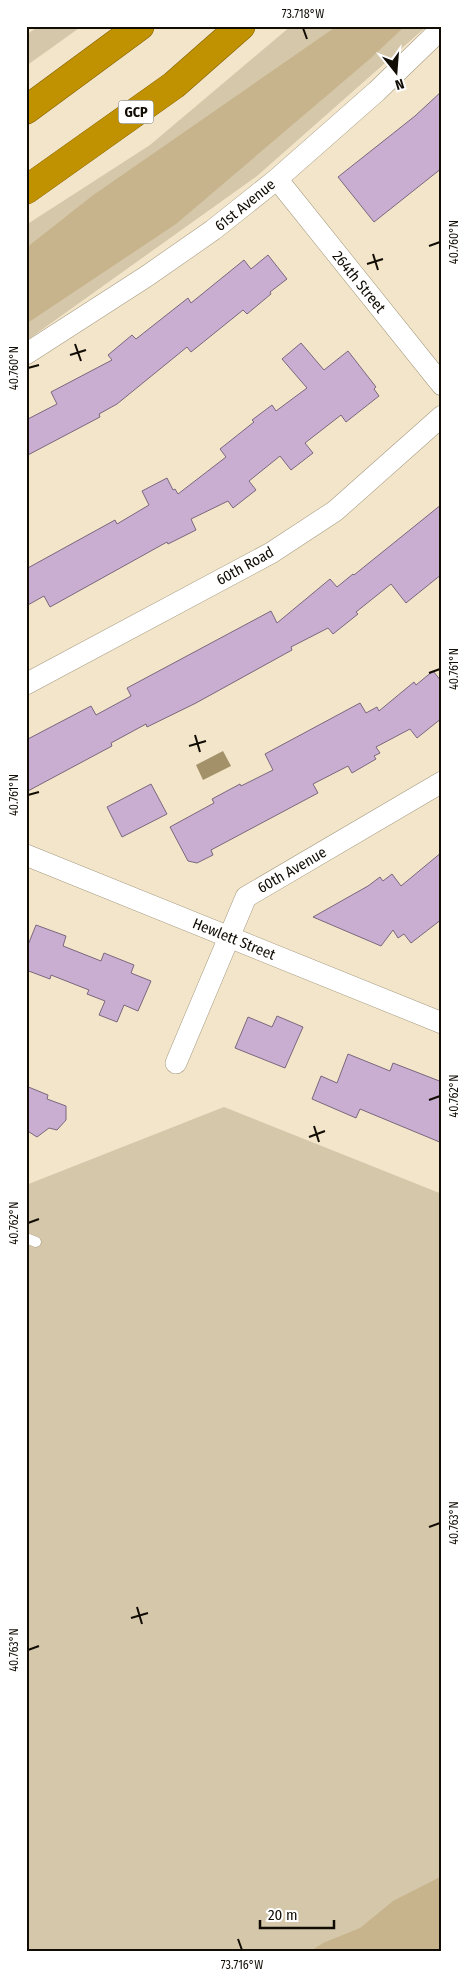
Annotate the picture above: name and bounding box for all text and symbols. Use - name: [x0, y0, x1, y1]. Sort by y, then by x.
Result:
- text: 73.718°W: [282, 7, 324, 21]
- north arrow: [370, 48, 420, 98]
- text: N: [393, 75, 406, 93]
- road number: GCP: [118, 100, 154, 124]
- street label: 61st Avenue: [211, 175, 279, 235]
- text: 40.760°N: [447, 220, 461, 264]
- street label: 264th Street: [329, 247, 390, 317]
- text: 40.760°N: [7, 346, 21, 390]
- street label: 60th Road: [213, 543, 277, 589]
- text: 40.761°N: [447, 648, 461, 690]
- text: 40.761°N: [7, 774, 21, 816]
- street label: 60th Avenue: [254, 843, 330, 897]
- street label: Hewlett Street: [190, 914, 278, 964]
- text: 40.762°N: [447, 1074, 461, 1118]
- text: 40.762°N: [7, 1201, 21, 1245]
- text: 40.763°N: [447, 1501, 461, 1545]
- text: 40.763°N: [7, 1628, 21, 1672]
- scale bar: [260, 1898, 334, 1930]
- text: 20 m: [268, 1906, 298, 1924]
- text: 73.716°W: [221, 1958, 263, 1972]

